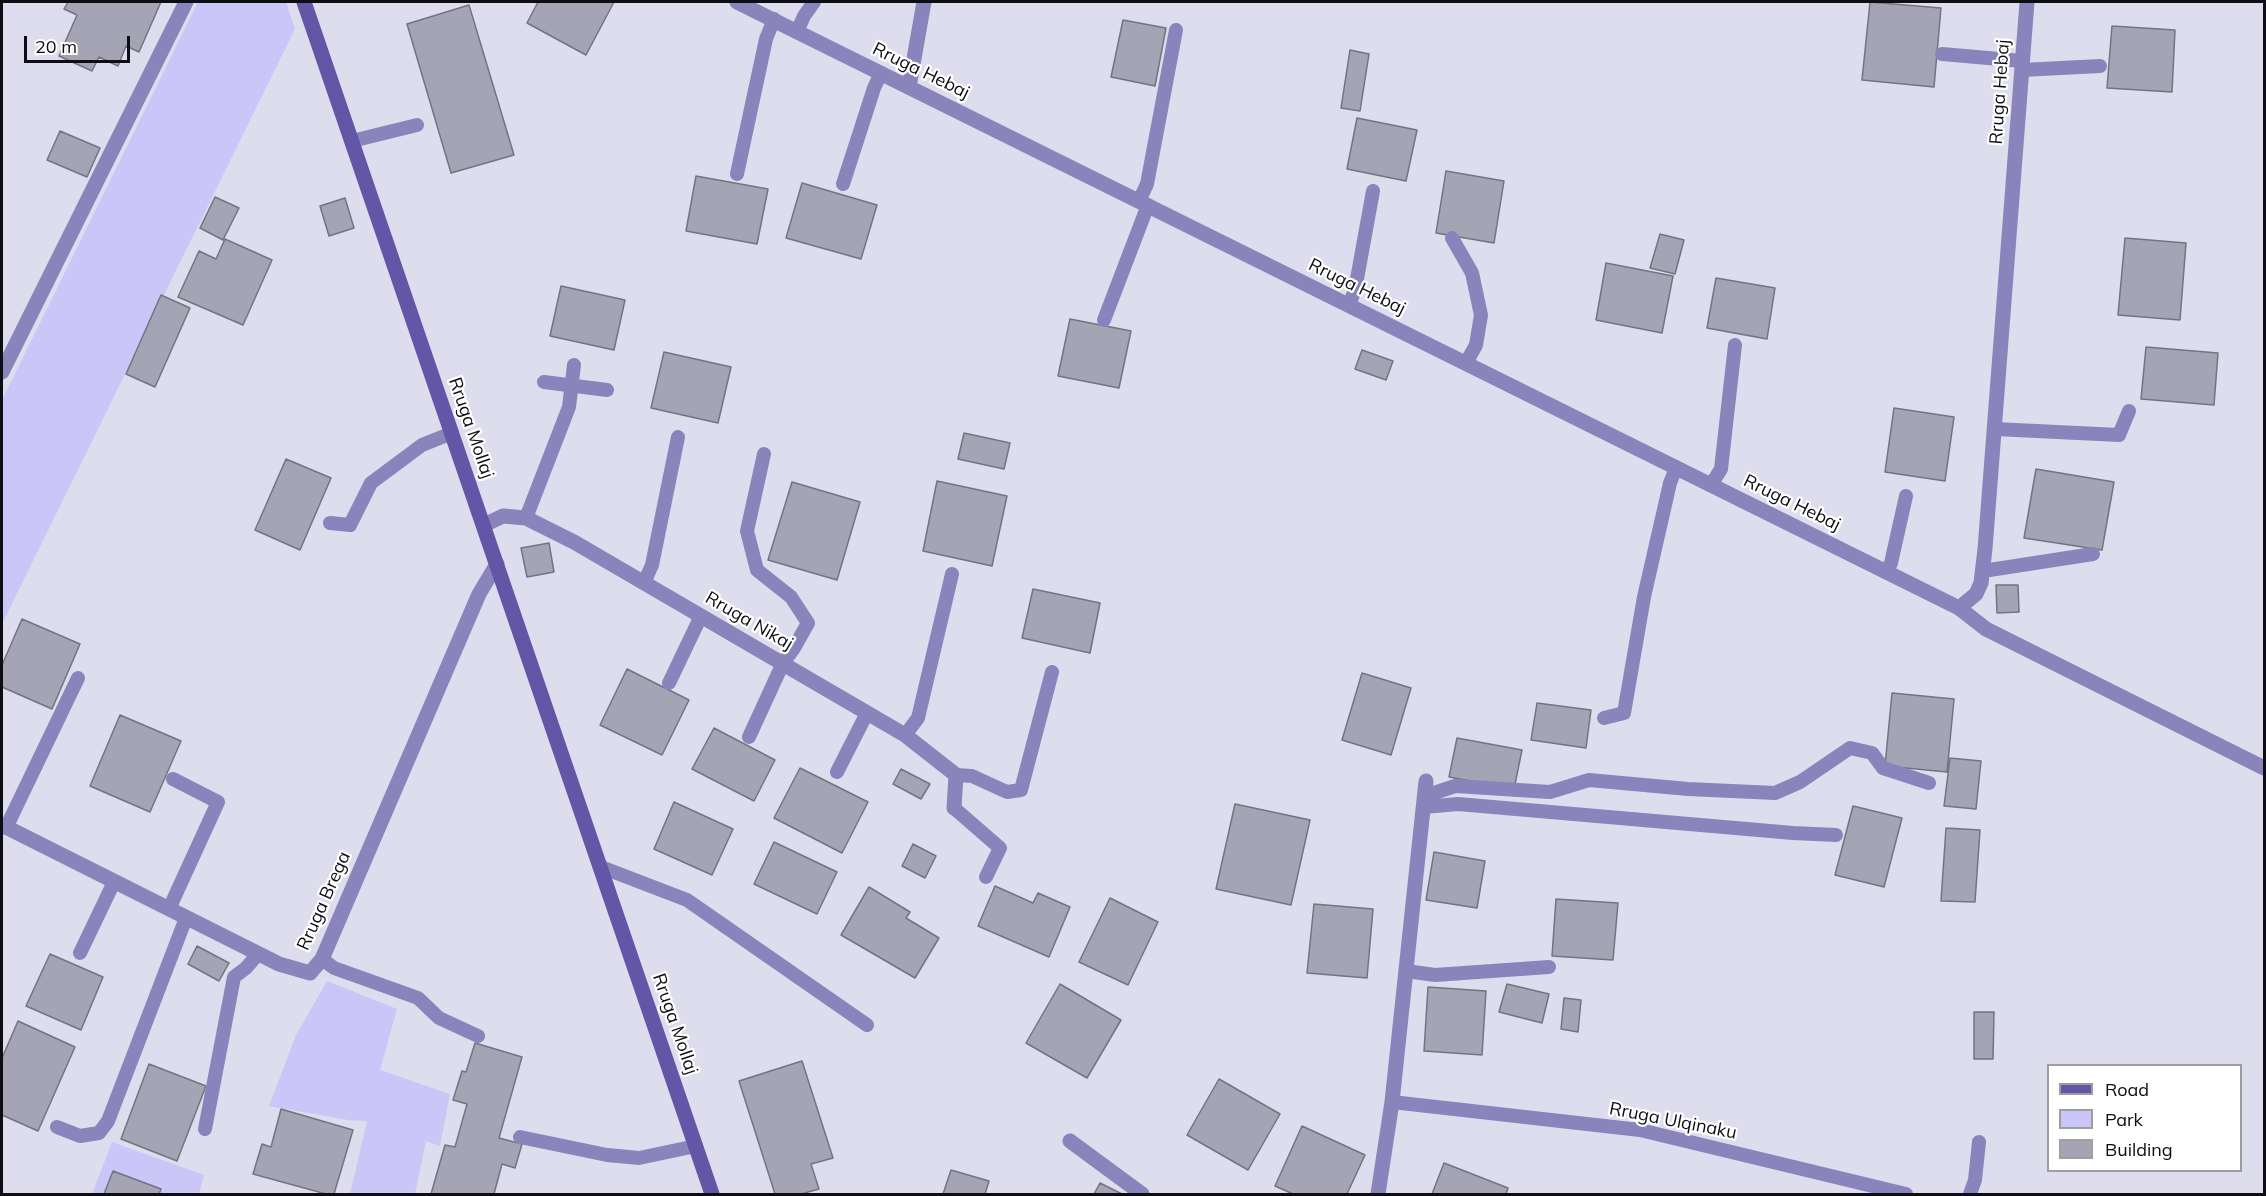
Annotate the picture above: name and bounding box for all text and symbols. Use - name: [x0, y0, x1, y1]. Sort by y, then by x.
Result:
- scale bar: [27, 24, 134, 62]
- text: 20 m: [35, 35, 77, 58]
- street label: Rruga Hebaj: [869, 38, 973, 104]
- street label: Rruga Hebaj: [1986, 39, 2014, 145]
- street label: Rruga Hebaj: [1305, 254, 1409, 320]
- street label: Rruga Mollaj: [444, 375, 498, 481]
- street label: Rruga Hebaj: [1740, 470, 1844, 536]
- street label: Rruga Nikaj: [701, 587, 797, 655]
- street label: Rruga Brega: [293, 848, 355, 954]
- street label: Rruga Mollaj: [648, 971, 702, 1077]
- legend: [2047, 1064, 2242, 1172]
- text: Road: [2105, 1078, 2149, 1101]
- street label: Rruga Ulqinaku: [1608, 1098, 1738, 1144]
- text: Park: [2105, 1108, 2143, 1131]
- text: Building: [2105, 1138, 2173, 1161]

